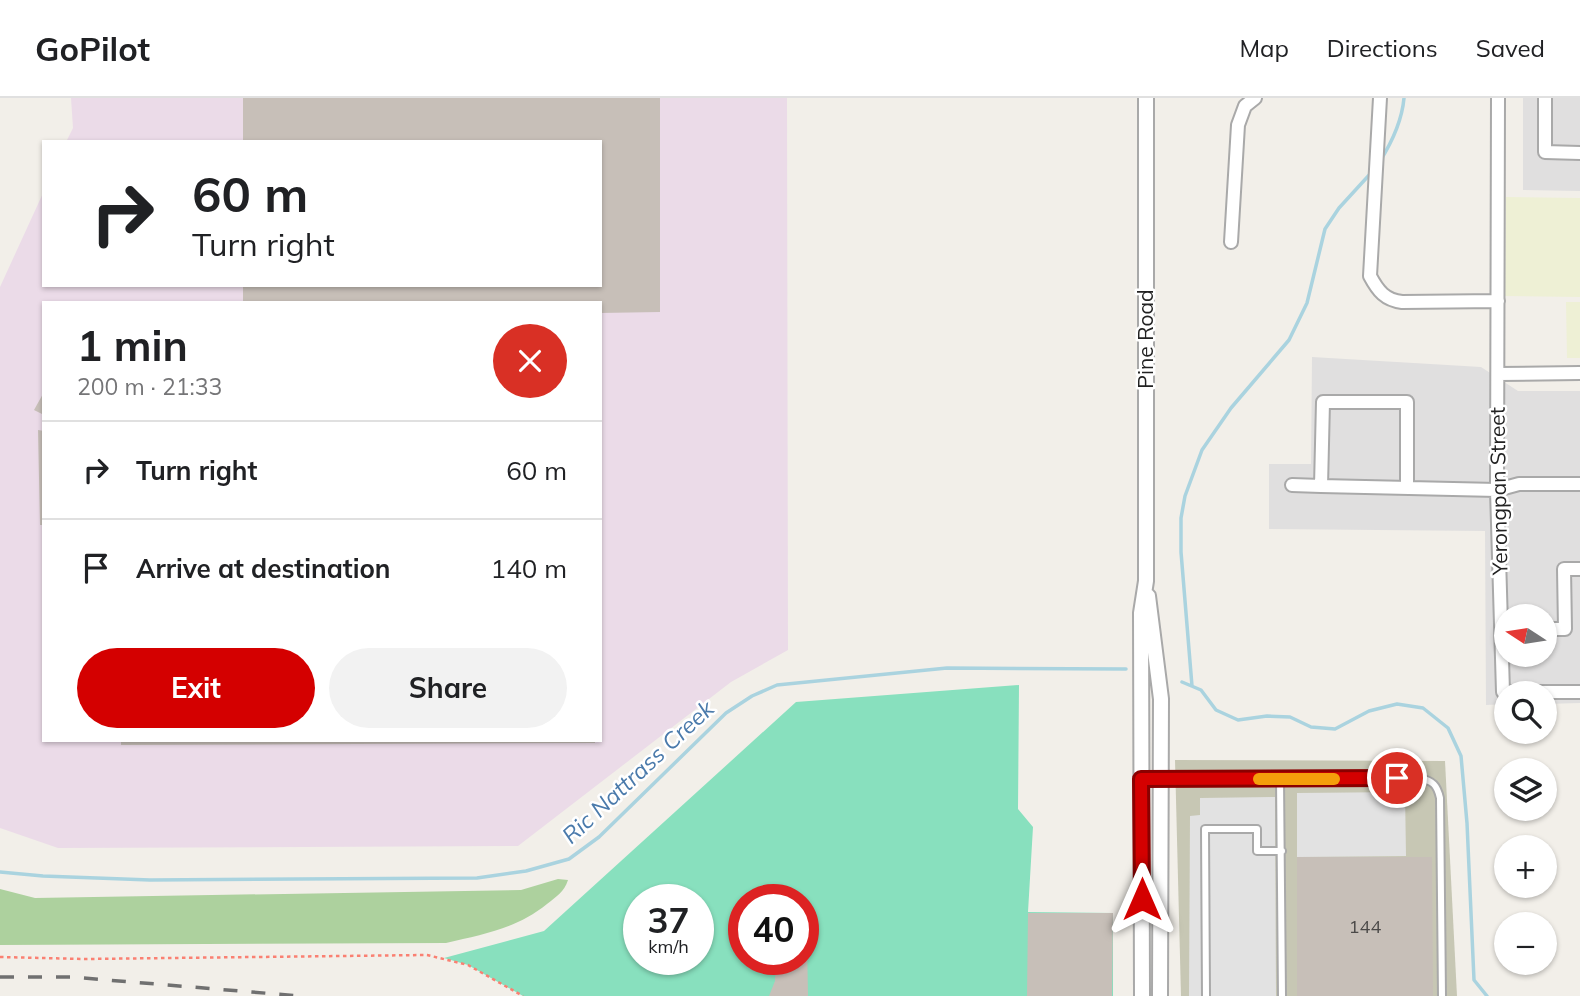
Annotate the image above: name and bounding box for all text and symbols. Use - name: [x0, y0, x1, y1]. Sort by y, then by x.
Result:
- text: GoPilot: [35, 28, 150, 69]
- text: Map: [1239, 33, 1289, 63]
- text: Directions: [1327, 33, 1438, 63]
- text: Saved: [1476, 33, 1545, 63]
- text: 60 m: [192, 163, 308, 224]
- icon: right: [77, 168, 168, 259]
- text: Turn right: [192, 224, 335, 264]
- street label: Pine Road: [1132, 289, 1158, 389]
- text: 1 min: [77, 319, 188, 372]
- button: close: [493, 324, 567, 398]
- text: 200 m · 21:33: [77, 372, 222, 401]
- street label: Yerongpan Street: [1484, 407, 1512, 576]
- icon: right: [77, 451, 115, 489]
- text: Turn right: [136, 454, 257, 487]
- text: 60 m: [506, 454, 567, 487]
- icon: arrive: [77, 549, 115, 587]
- text: Arrive at destination: [136, 552, 391, 585]
- text: 140 m: [491, 552, 567, 585]
- north arrow: [1494, 604, 1558, 667]
- map controls: [1494, 604, 1557, 975]
- button: Exit: [77, 648, 315, 728]
- button: Share: [329, 648, 567, 728]
- button: search: [1494, 681, 1557, 744]
- water label: Ric Nattrass Creek: [556, 693, 721, 849]
- pin: [1367, 748, 1427, 808]
- button: layers: [1494, 758, 1557, 821]
- icon: arrive: [1378, 759, 1416, 797]
- button: +: [1494, 835, 1557, 898]
- position arrow: [1105, 862, 1179, 936]
- speed limit sign: 40: [728, 884, 819, 975]
- text: 37: [647, 898, 690, 942]
- button: −: [1494, 912, 1557, 975]
- house number: 144: [1349, 915, 1381, 938]
- text: km/h: [648, 935, 689, 958]

